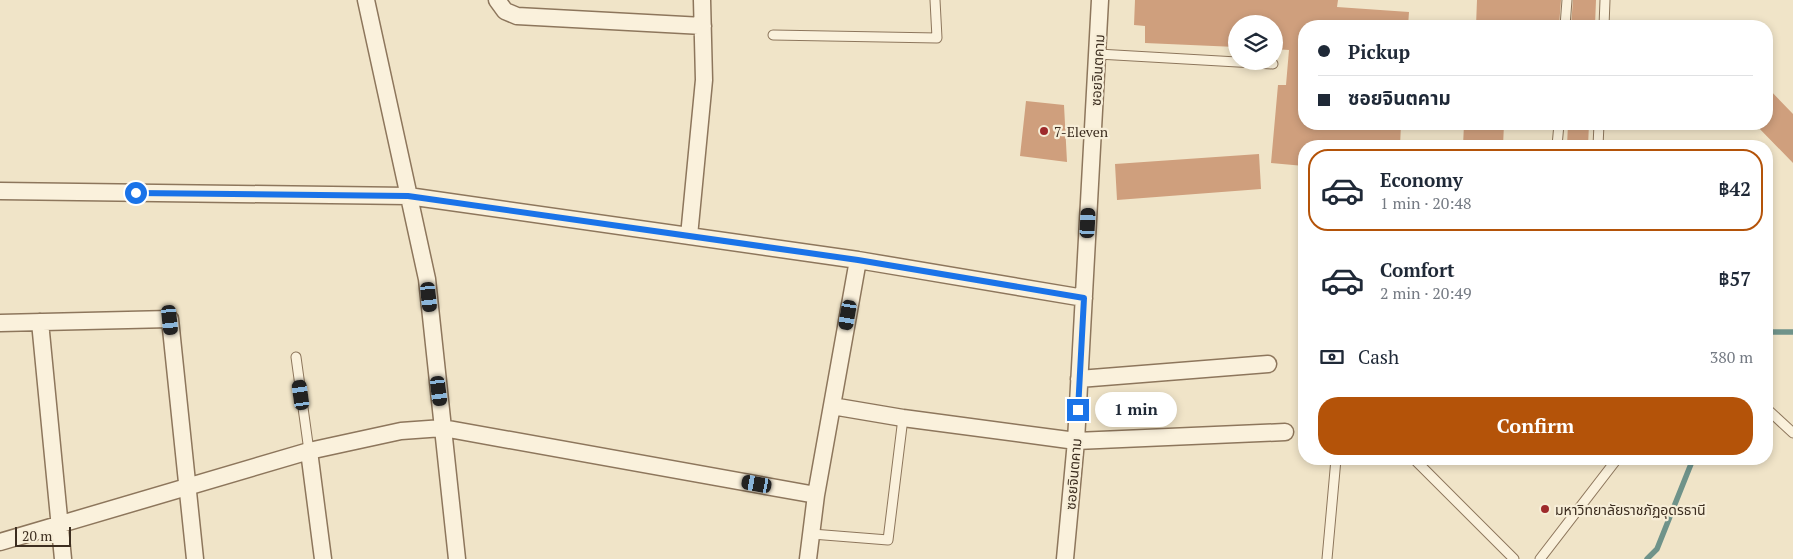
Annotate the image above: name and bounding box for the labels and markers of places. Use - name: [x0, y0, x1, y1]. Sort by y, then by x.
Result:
- place label: 7-Eleven: [1054, 122, 1109, 141]
- marker: 7-Eleven: [1038, 125, 1050, 137]
- place label: มหาวิทยาลัยราชภัฏอุดรธานี: [1555, 500, 1706, 519]
- marker: มหาวิทยาลัยราชภัฏอุดรธานี: [1539, 503, 1551, 515]

